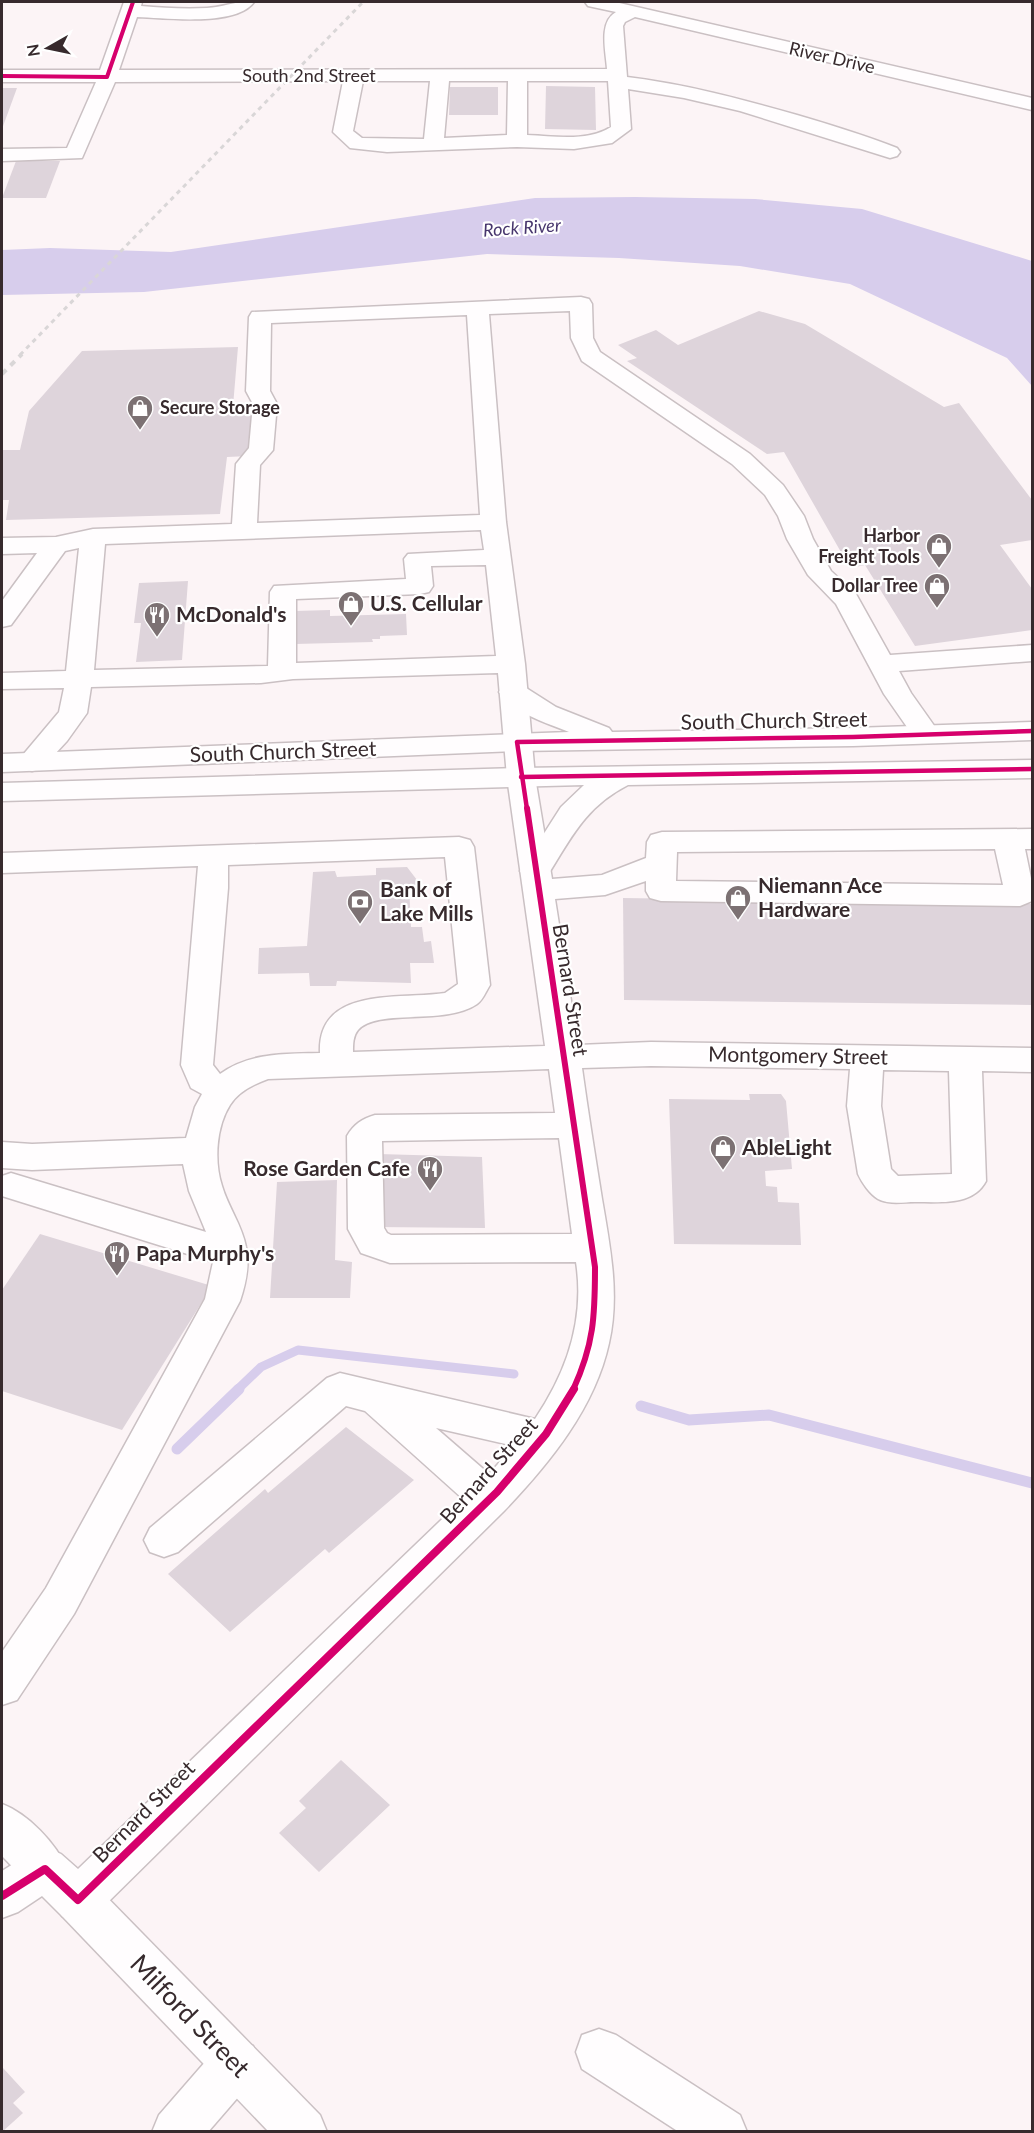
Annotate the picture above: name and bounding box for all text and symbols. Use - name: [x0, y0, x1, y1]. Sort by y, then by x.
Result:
- north arrow: [18, 18, 78, 78]
- street label: River Drive: [787, 36, 877, 78]
- text: N: [22, 43, 43, 58]
- street label: South 2nd Street: [242, 64, 376, 86]
- water label: Rock River: [482, 213, 562, 241]
- shop icon: Secure Storage: [125, 393, 155, 431]
- place label: Secure Storage: [160, 396, 280, 418]
- place label: Harbor Freight Tools: [818, 524, 920, 567]
- shop icon: Harbor Freight Tools: [924, 531, 954, 569]
- shop icon: Dollar Tree: [922, 571, 952, 609]
- place label: Dollar Tree: [831, 574, 918, 596]
- shop icon: U.S. Cellular: [336, 589, 366, 627]
- place label: U.S. Cellular: [370, 590, 483, 615]
- restaurant icon: McDonald's: [142, 600, 172, 638]
- place label: McDonald's: [176, 601, 287, 626]
- street label: South Church Street: [680, 705, 868, 734]
- street label: South Church Street: [189, 735, 377, 766]
- place label: Niemann Ace Hardware: [758, 872, 882, 921]
- place label: Bank of Lake Mills: [380, 876, 473, 925]
- shop icon: Niemann Ace Hardware: [723, 883, 753, 921]
- bank icon: Bank of Lake Mills: [345, 887, 375, 925]
- street label: Bernard Street: [549, 922, 594, 1058]
- street label: Montgomery Street: [708, 1040, 889, 1069]
- shop icon: AbleLight: [708, 1133, 738, 1171]
- place label: AbleLight: [741, 1134, 832, 1159]
- restaurant icon: Rose Garden Cafe: [415, 1154, 445, 1192]
- place label: Rose Garden Cafe: [243, 1155, 410, 1180]
- restaurant icon: Papa Murphy's: [102, 1239, 132, 1277]
- place label: Papa Murphy's: [136, 1240, 274, 1265]
- street label: Bernard Street: [434, 1412, 542, 1528]
- street label: Bernard Street: [87, 1754, 199, 1867]
- street label: Milford Street: [124, 1947, 258, 2084]

